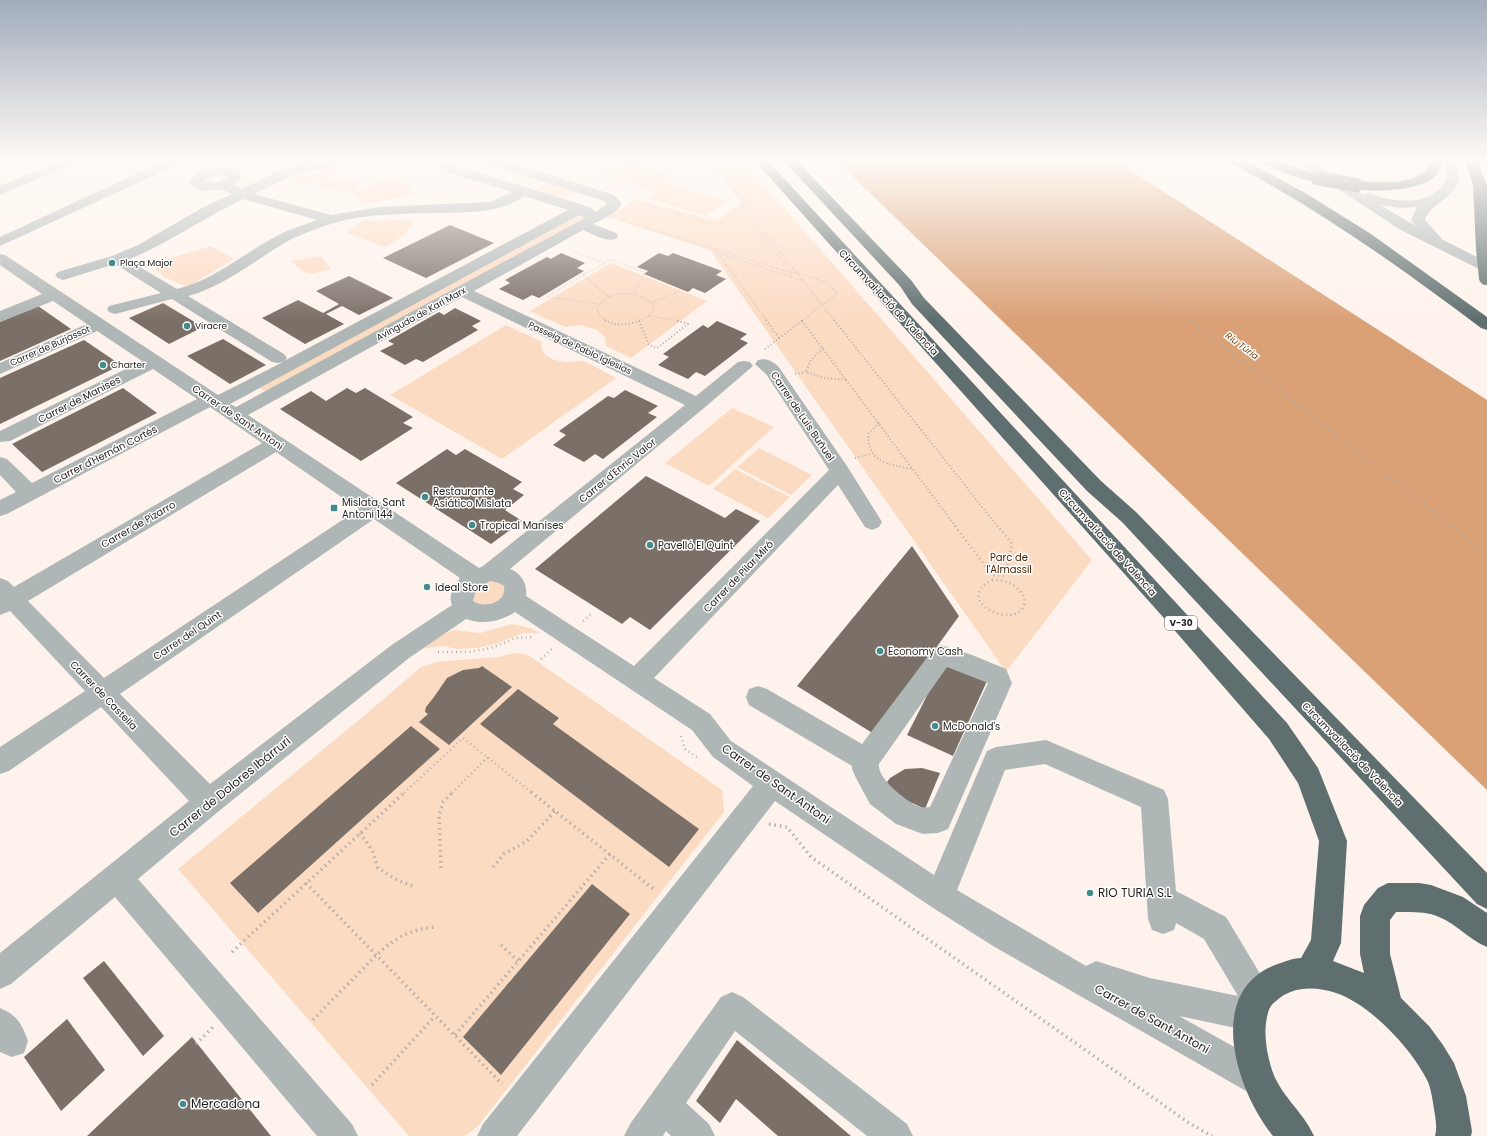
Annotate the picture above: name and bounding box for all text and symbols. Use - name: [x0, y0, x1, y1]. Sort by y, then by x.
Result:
- street label: Circumval·lació de València: [835, 246, 942, 359]
- place label: Plaça Major: [120, 257, 173, 269]
- marker: Plaça Major: [107, 258, 117, 268]
- street label: Avinguda de Karl Marx: [374, 284, 468, 344]
- street label: Passeig de Pablo Iglesias: [526, 319, 634, 377]
- place label: Viracre: [195, 320, 228, 332]
- marker: Viracre: [182, 321, 192, 331]
- street label: Carrer de Burjassot: [8, 323, 92, 369]
- water label: Riu Túria: [1223, 330, 1261, 362]
- place label: Charter: [111, 359, 146, 371]
- marker: Charter: [98, 360, 108, 370]
- street label: Carrer de Luis Buñuel: [767, 368, 838, 464]
- street label: Carrer de Manises: [35, 372, 123, 427]
- street label: Carrer de Sant Antoni: [189, 381, 287, 454]
- street label: Carrer d'Hernán Cortés: [51, 422, 160, 487]
- street label: Carrer d'Enric Valor: [575, 434, 659, 506]
- place label: Restaurante Asiático Mislata: [433, 484, 511, 511]
- street label: Circumval·lació de València: [1055, 485, 1160, 599]
- marker: Restaurante Asiático Mislata: [420, 492, 430, 502]
- place label: Mislata, Sant Antoni 144: [342, 495, 406, 522]
- street label: Carrer de Pizarro: [98, 497, 178, 552]
- marker: Mislata, Sant Antoni 144: [329, 503, 339, 513]
- place label: Tropical Manises: [480, 518, 564, 533]
- marker: Tropical Manises: [467, 520, 477, 530]
- street label: Carrer de Pilar Miró: [700, 537, 777, 616]
- place label: Pavelló El Quint: [658, 538, 734, 553]
- marker: Pavelló El Quint: [645, 540, 655, 550]
- park label: Parc de l'Almassil: [986, 550, 1032, 577]
- place label: Ideal Store: [435, 580, 488, 595]
- marker: Ideal Store: [422, 582, 432, 592]
- street label: Carrer del Quint: [150, 607, 225, 664]
- road number: V-30: [1165, 616, 1197, 630]
- place label: Economy Cash: [888, 644, 963, 659]
- marker: Economy Cash: [875, 646, 885, 656]
- street label: Carrer de Castella: [67, 657, 141, 733]
- street label: Circumval·lació de València: [1299, 699, 1407, 810]
- place label: McDonald's: [943, 719, 1000, 734]
- marker: McDonald's: [930, 721, 940, 731]
- street label: Carrer de Dolores Ibárruri: [165, 732, 294, 841]
- street label: Carrer de Sant Antoni: [719, 740, 834, 828]
- place label: RIO TURIA S.L: [1098, 884, 1172, 901]
- marker: RIO TURIA S.L: [1085, 888, 1095, 898]
- street label: Carrer de Sant Antoni: [1092, 980, 1213, 1057]
- place label: Mercadona: [191, 1095, 260, 1112]
- marker: Mercadona: [178, 1099, 188, 1109]

